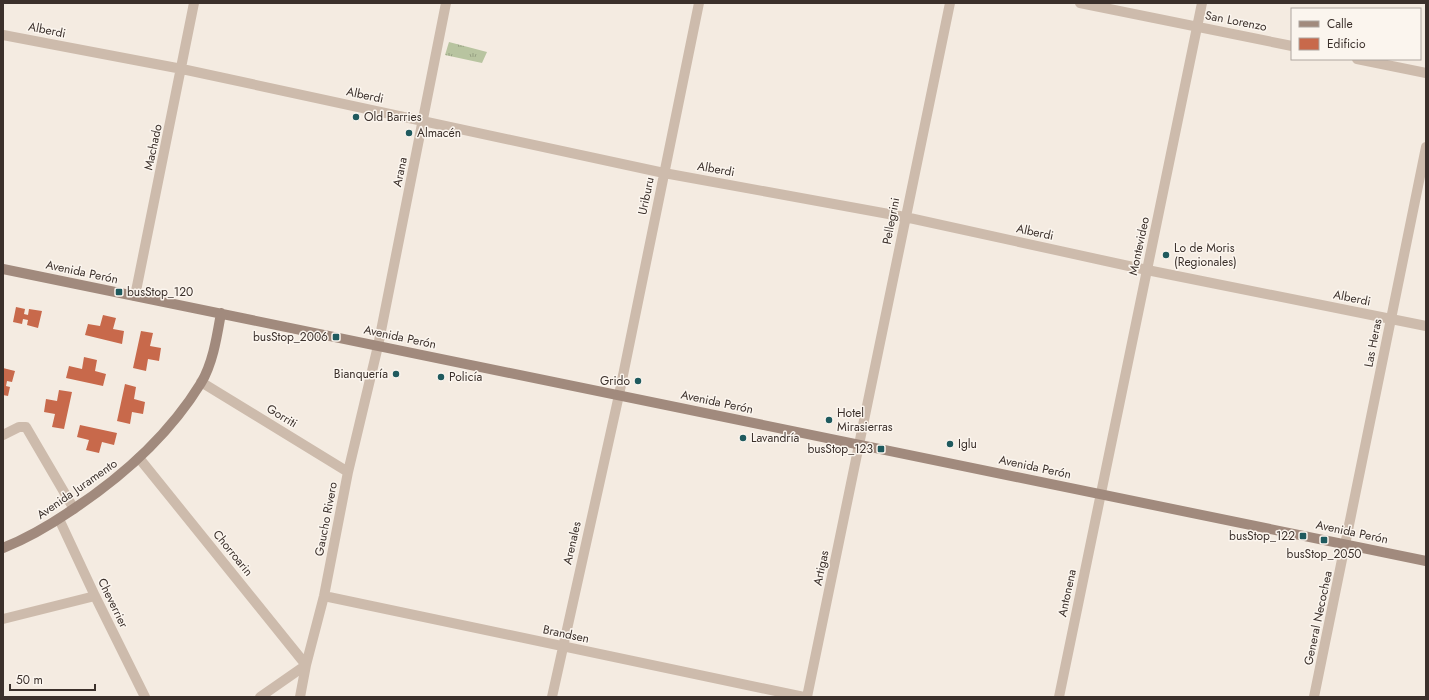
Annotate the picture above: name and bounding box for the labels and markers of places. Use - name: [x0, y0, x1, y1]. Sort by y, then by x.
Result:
- place label: Old Barries: [364, 108, 422, 126]
- marker: Old Barries: [351, 112, 361, 122]
- place label: Almacén: [417, 124, 461, 142]
- marker: Almacén: [404, 128, 414, 138]
- place label: Lo de Moris (Regionales): [1174, 239, 1237, 271]
- marker: Lo de Moris (Regionales): [1161, 250, 1171, 260]
- place label: busStop_120: [127, 283, 193, 301]
- marker: busStop_120: [114, 287, 124, 297]
- place label: busStop_2006: [253, 328, 328, 346]
- marker: busStop_2006: [331, 332, 341, 342]
- place label: Bianquería: [334, 365, 388, 383]
- place label: Policía: [449, 368, 483, 386]
- marker: Bianquería: [391, 369, 401, 379]
- marker: Policía: [436, 372, 446, 382]
- place label: Grido: [600, 372, 630, 390]
- marker: Grido: [633, 376, 643, 386]
- place label: Hotel Mirasierras: [837, 404, 893, 436]
- marker: Hotel Mirasierras: [824, 415, 834, 425]
- place label: Lavandría: [751, 429, 800, 447]
- marker: Lavandría: [738, 433, 748, 443]
- place label: Iglu: [958, 435, 977, 453]
- marker: Iglu: [945, 439, 955, 449]
- place label: busStop_123: [807, 440, 873, 458]
- marker: busStop_123: [876, 444, 886, 454]
- place label: busStop_122: [1229, 527, 1295, 545]
- marker: busStop_122: [1298, 531, 1308, 541]
- marker: busStop_2050: [1319, 535, 1329, 545]
- place label: busStop_2050: [1287, 545, 1361, 563]

